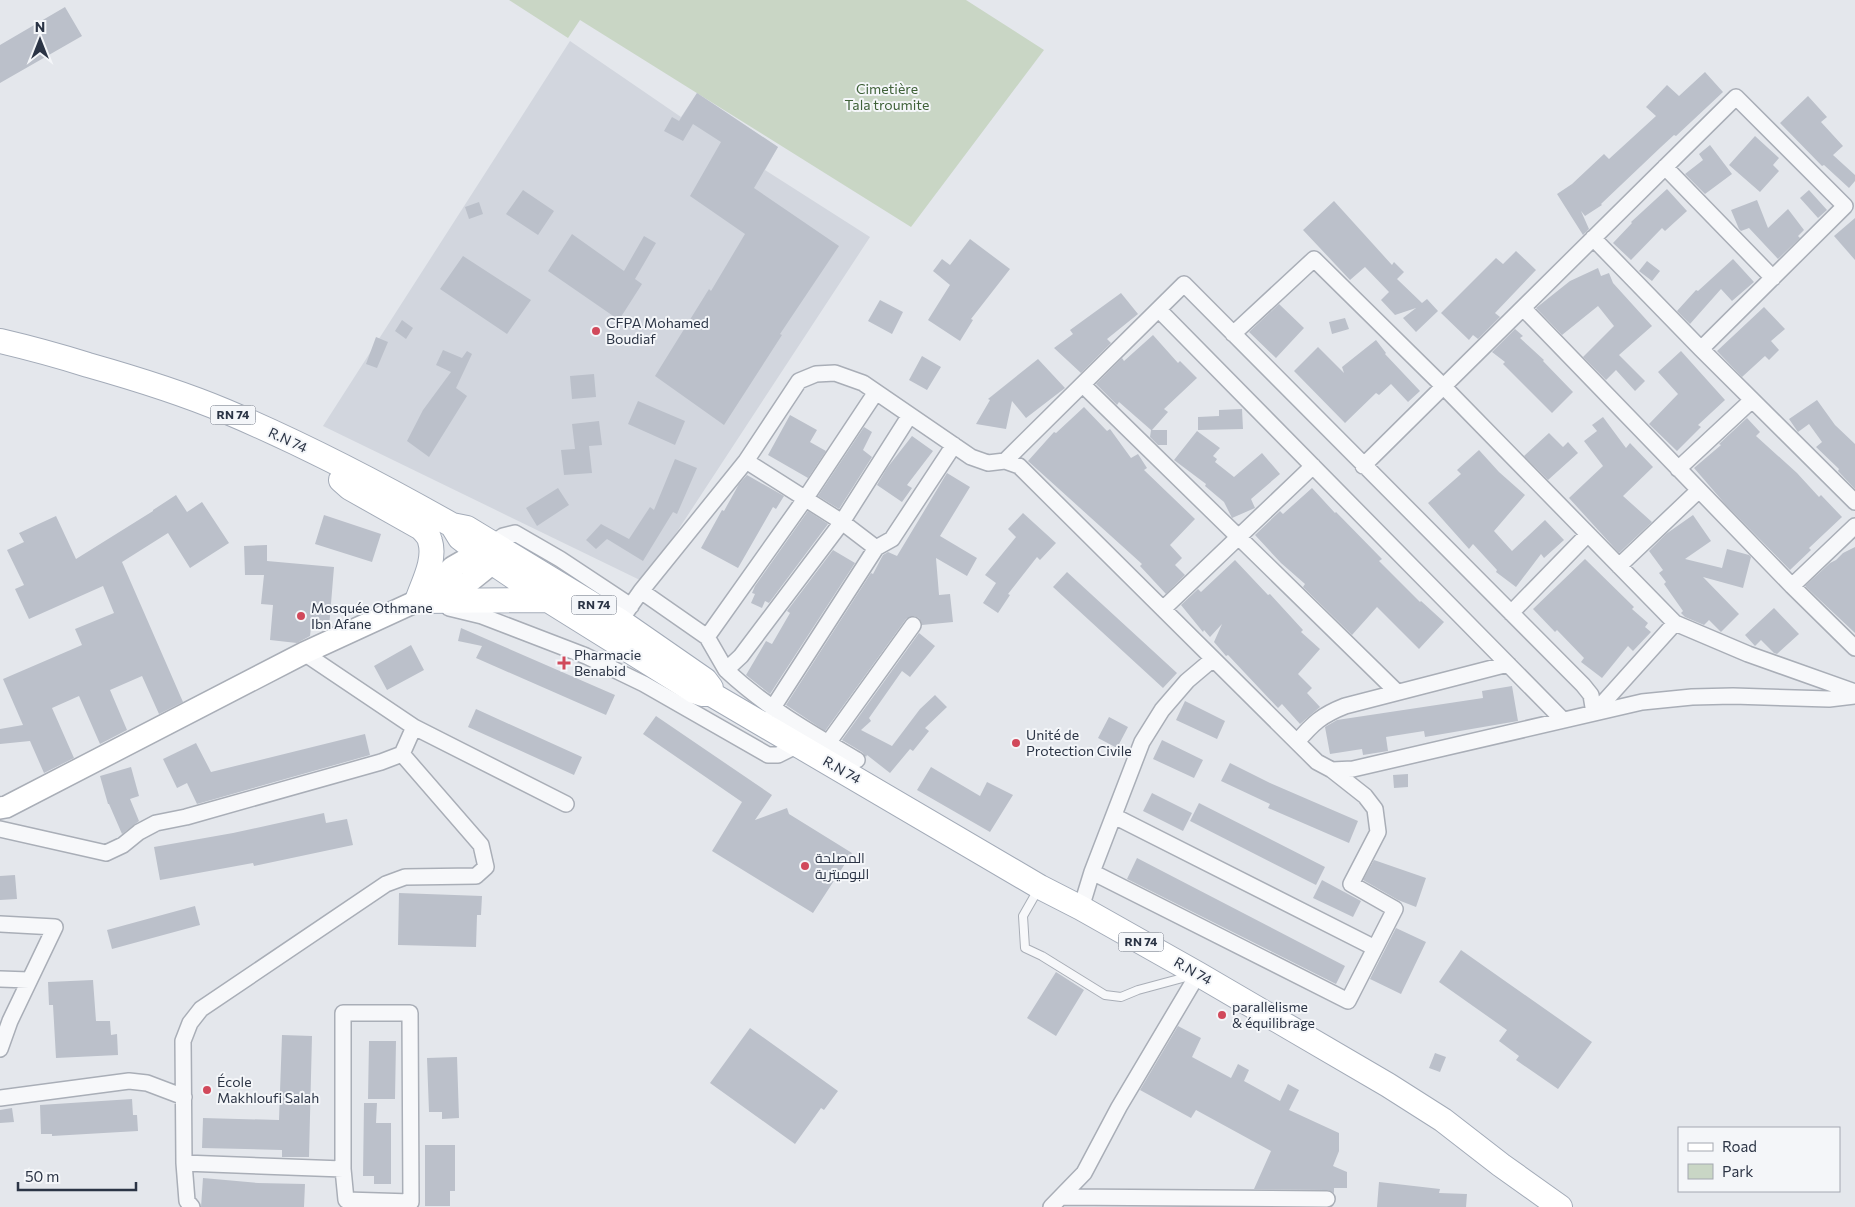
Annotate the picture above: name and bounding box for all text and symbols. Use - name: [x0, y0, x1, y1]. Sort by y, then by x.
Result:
- north arrow: [15, 15, 65, 65]
- text: N: [35, 18, 45, 35]
- park label: Cimetière Tala troumite: [845, 80, 929, 113]
- place label: CFPA Mohamed Boudiaf: [606, 314, 709, 347]
- marker: CFPA Mohamed Boudiaf: [590, 325, 602, 337]
- road number: RN 74: [210, 406, 256, 424]
- street label: R.N 74: [266, 423, 311, 456]
- road number: RN 74: [572, 596, 616, 614]
- place label: Mosquée Othmane Ibn Afane: [311, 599, 433, 632]
- marker: Mosquée Othmane Ibn Afane: [295, 610, 307, 622]
- place label: Pharmacie Benabid: [574, 646, 641, 679]
- marker: Pharmacie Benabid: [558, 657, 570, 669]
- place label: Unité de Protection Civile: [1026, 726, 1132, 759]
- marker: Unité de Protection Civile: [1010, 737, 1022, 749]
- street label: R.N 74: [820, 752, 865, 787]
- place label: المصلحة البوميترية: [815, 849, 869, 882]
- marker: المصلحة البوميترية: [799, 860, 811, 872]
- road number: RN 74: [1118, 932, 1164, 952]
- street label: R.N 74: [1171, 953, 1216, 988]
- place label: parallelisme & équilibrage: [1232, 998, 1315, 1031]
- marker: parallelisme & équilibrage: [1216, 1009, 1228, 1021]
- place label: École Makhloufi Salah: [217, 1073, 319, 1106]
- marker: École Makhloufi Salah: [201, 1084, 213, 1096]
- legend: [1678, 1127, 1840, 1192]
- text: Road: [1722, 1137, 1757, 1155]
- scale bar: [18, 1160, 135, 1192]
- text: Park: [1722, 1162, 1753, 1180]
- text: 50 m: [25, 1167, 59, 1185]

